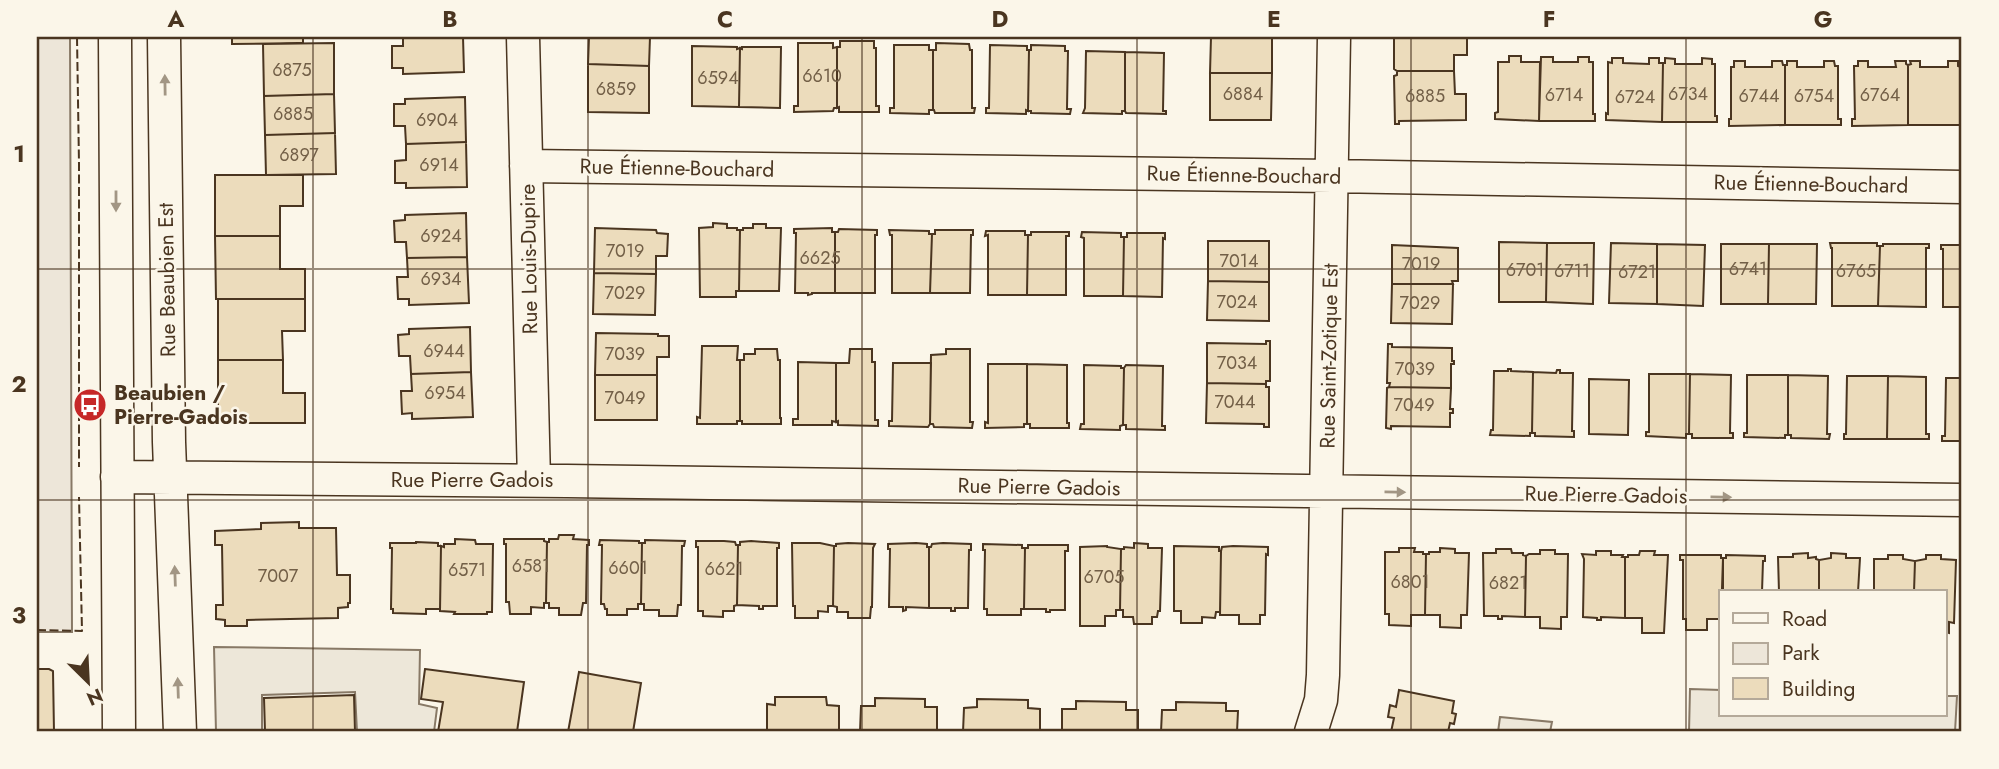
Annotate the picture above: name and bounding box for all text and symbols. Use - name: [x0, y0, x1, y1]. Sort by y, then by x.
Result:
- text: A: [167, 2, 185, 36]
- text: B: [442, 2, 458, 36]
- text: C: [717, 2, 733, 36]
- text: D: [992, 2, 1009, 36]
- text: E: [1267, 2, 1281, 36]
- text: F: [1543, 2, 1555, 36]
- text: G: [1814, 2, 1832, 36]
- house number: 6875: [272, 57, 312, 83]
- house number: 6610: [802, 63, 842, 89]
- house number: 6594: [697, 65, 739, 91]
- one-way arrow: [159, 74, 171, 96]
- house number: 6859: [596, 76, 636, 102]
- house number: 6884: [1223, 81, 1263, 107]
- house number: 6734: [1668, 81, 1708, 107]
- house number: 6714: [1545, 82, 1583, 108]
- house number: 6764: [1860, 82, 1900, 108]
- house number: 6885: [1405, 83, 1445, 109]
- house number: 6744: [1739, 83, 1779, 109]
- house number: 6754: [1794, 83, 1834, 109]
- house number: 6724: [1615, 84, 1655, 110]
- house number: 6885: [273, 101, 313, 127]
- house number: 6904: [416, 107, 458, 133]
- text: 1: [13, 137, 25, 171]
- house number: 6897: [279, 142, 319, 168]
- street label: Rue Étienne-Bouchard: [579, 151, 775, 185]
- house number: 6914: [419, 152, 459, 178]
- street label: Rue Étienne-Bouchard: [1146, 158, 1342, 192]
- street label: Rue Étienne-Bouchard: [1713, 167, 1909, 201]
- street label: Rue Louis-Dupire: [513, 183, 545, 335]
- one-way arrow: [110, 191, 122, 213]
- street label: Rue Beaubien Est: [151, 203, 183, 357]
- house number: 6924: [420, 223, 462, 249]
- house number: 7019: [606, 238, 644, 264]
- house number: 6625: [799, 245, 841, 271]
- house number: 7014: [1220, 248, 1258, 274]
- house number: 7019: [1402, 251, 1440, 277]
- house number: 6741: [1729, 256, 1767, 282]
- house number: 6701: [1506, 257, 1544, 283]
- house number: 6711: [1554, 258, 1590, 284]
- house number: 6765: [1836, 258, 1876, 284]
- house number: 6721: [1618, 259, 1656, 285]
- street label: Rue Saint-Zotique Est: [1312, 263, 1346, 449]
- house number: 6934: [420, 266, 462, 292]
- house number: 7029: [605, 280, 645, 306]
- house number: 7024: [1217, 289, 1258, 315]
- house number: 7029: [1400, 290, 1440, 316]
- house number: 6944: [423, 338, 465, 364]
- house number: 7039: [605, 341, 645, 367]
- house number: 7034: [1217, 350, 1257, 376]
- house number: 7039: [1395, 356, 1435, 382]
- text: 2: [11, 367, 27, 401]
- place label: Beaubien / Pierre-Gadois: [114, 378, 248, 432]
- house number: 6954: [424, 380, 466, 406]
- house number: 7049: [604, 385, 646, 411]
- bus stop icon: Beaubien / Pierre-Gadois: [71, 386, 109, 424]
- house number: 7044: [1214, 389, 1256, 415]
- house number: 7049: [1393, 392, 1435, 418]
- street label: Rue Pierre Gadois: [391, 465, 553, 495]
- street label: Rue Pierre Gadois: [957, 471, 1121, 503]
- street label: Rue Pierre Gadois: [1524, 479, 1688, 511]
- one-way arrow: [1384, 486, 1406, 498]
- one-way arrow: [1710, 491, 1732, 503]
- house number: 6581: [512, 553, 550, 579]
- house number: 6601: [608, 555, 648, 581]
- house number: 6621: [704, 556, 744, 582]
- house number: 6571: [448, 557, 486, 583]
- house number: 7007: [258, 563, 299, 589]
- house number: 6705: [1084, 564, 1124, 590]
- one-way arrow: [170, 565, 181, 587]
- house number: 6801: [1390, 569, 1430, 595]
- house number: 6821: [1489, 570, 1527, 596]
- legend: [1719, 590, 1946, 716]
- text: 3: [12, 598, 26, 632]
- text: Road: [1782, 604, 1827, 634]
- text: Park: [1782, 638, 1820, 668]
- north arrow: [52, 646, 122, 716]
- text: Building: [1782, 674, 1855, 704]
- one-way arrow: [173, 677, 184, 699]
- text: N: [82, 682, 107, 712]

